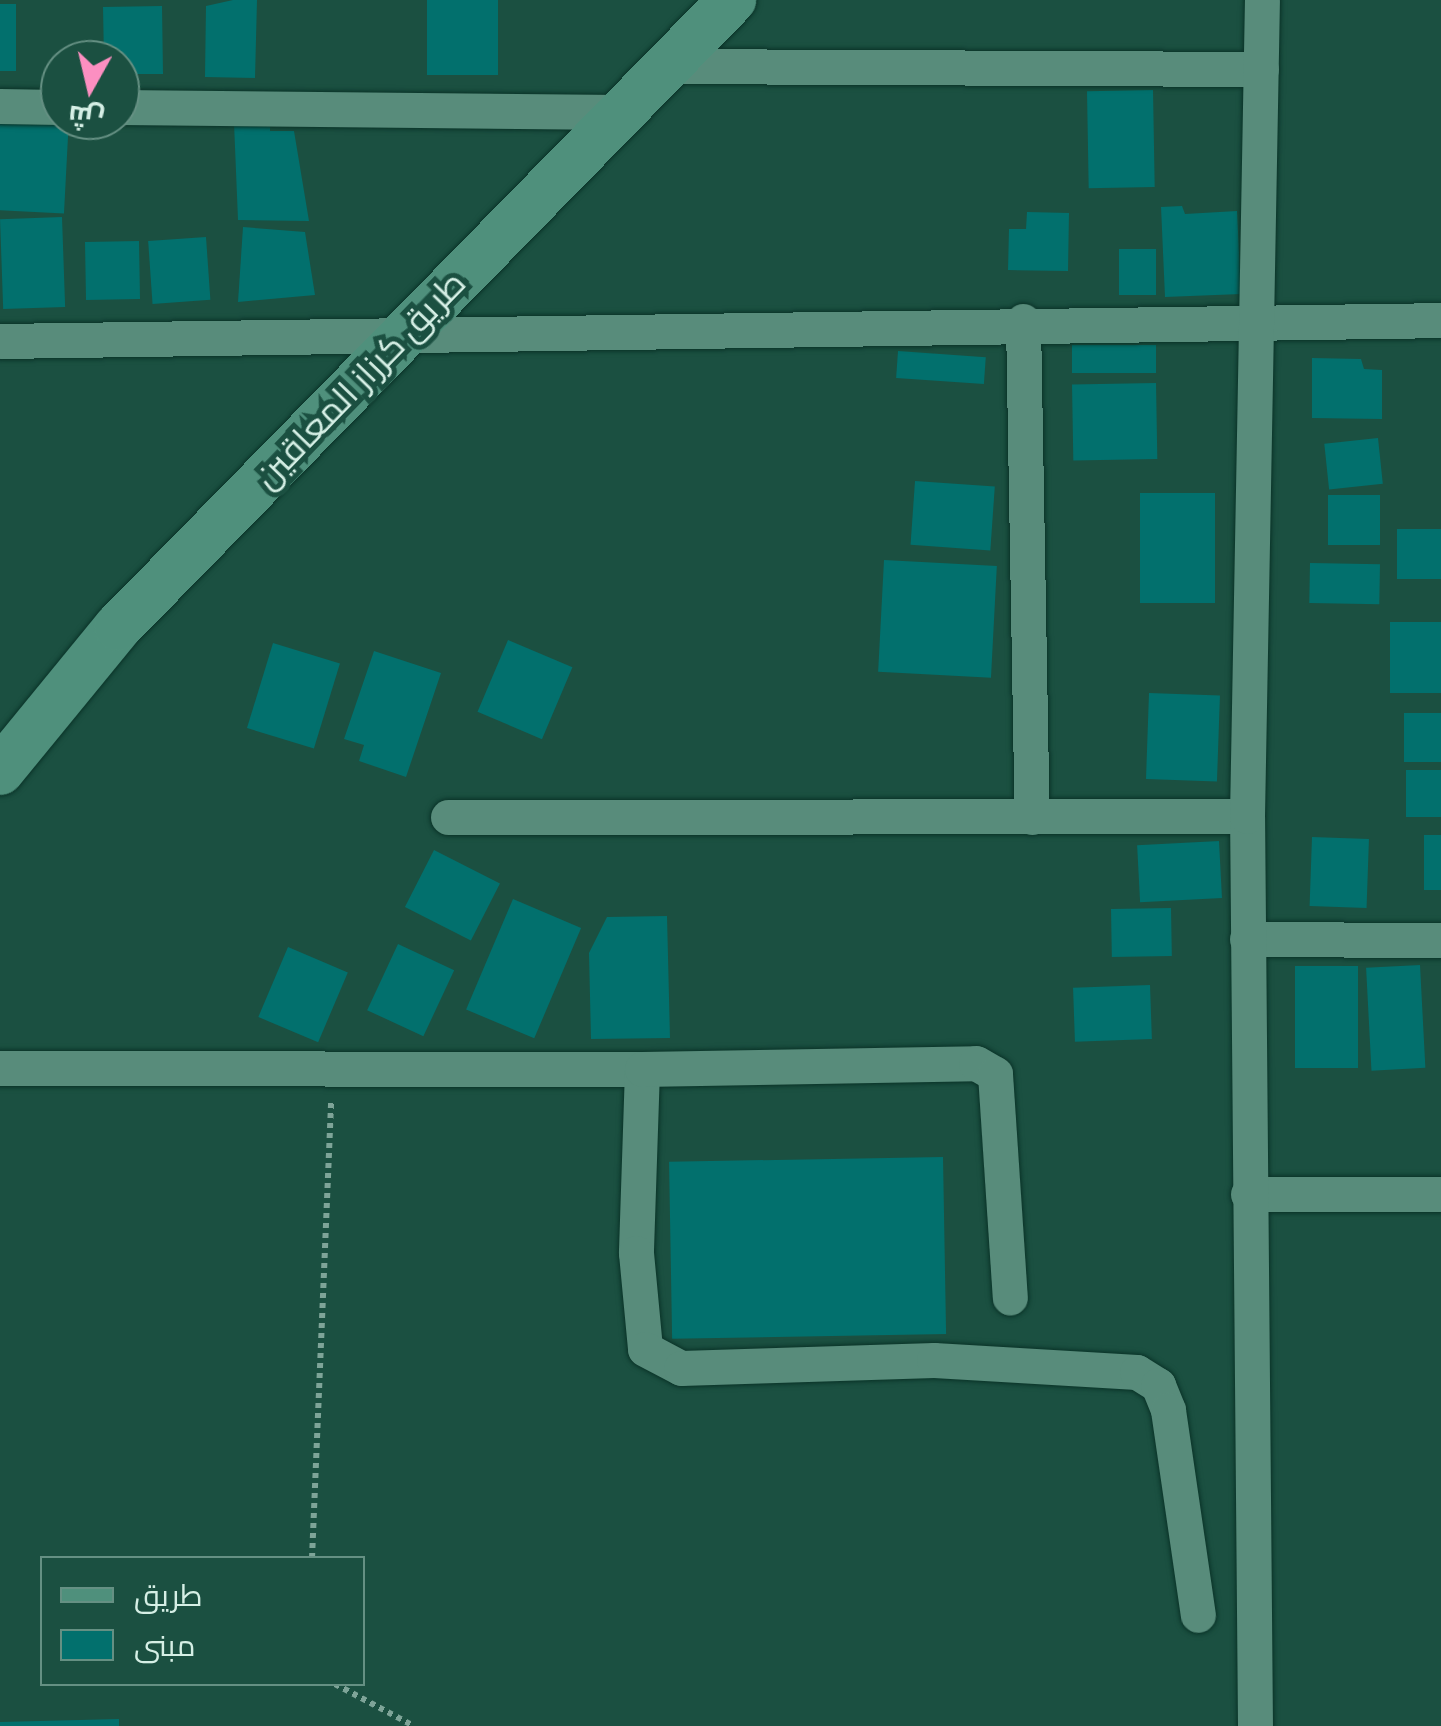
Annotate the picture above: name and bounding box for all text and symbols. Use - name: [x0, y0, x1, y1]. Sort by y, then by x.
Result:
- north arrow: [40, 40, 140, 140]
- text: ش: [66, 97, 106, 139]
- street label: طريق كرزاز المعاقين: [244, 261, 474, 497]
- legend: [40, 1556, 365, 1686]
- text: طريق: [134, 1575, 203, 1614]
- text: مبنى: [134, 1625, 195, 1664]

